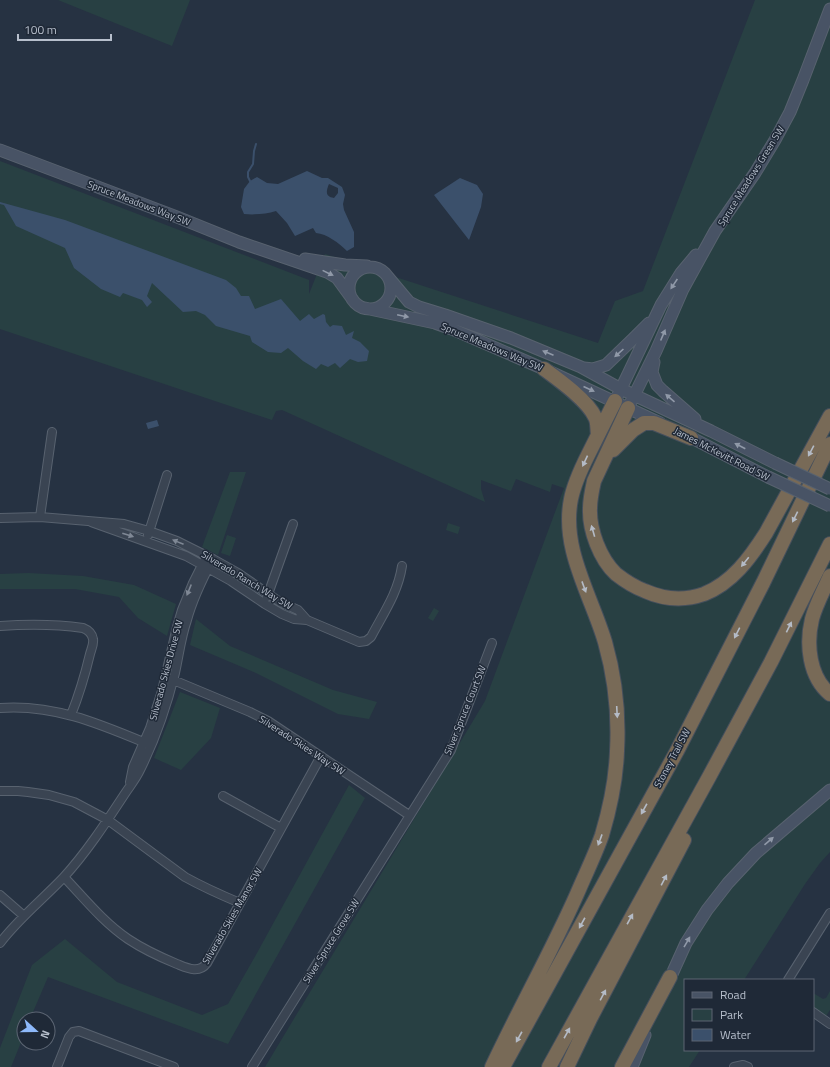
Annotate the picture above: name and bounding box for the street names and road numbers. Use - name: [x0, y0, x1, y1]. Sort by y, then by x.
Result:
- street label: Spruce Meadows Green SW: [714, 123, 788, 229]
- street label: Spruce Meadows Way SW: [85, 176, 193, 230]
- street label: Spruce Meadows Way SW: [439, 319, 545, 375]
- street label: James McKevitt Road SW: [671, 423, 773, 485]
- street label: Silverado Ranch Way SW: [198, 547, 296, 613]
- street label: Silverado Skies Drive SW: [145, 618, 187, 722]
- street label: Silver Spruce Court SW: [440, 663, 490, 757]
- street label: Silverado Skies Way SW: [256, 711, 348, 779]
- street label: Stoney Trail SW: [650, 726, 694, 790]
- street label: Silverado Skies Manor SW: [198, 865, 266, 967]
- street label: Silver Spruce Grove SW: [299, 896, 363, 986]

